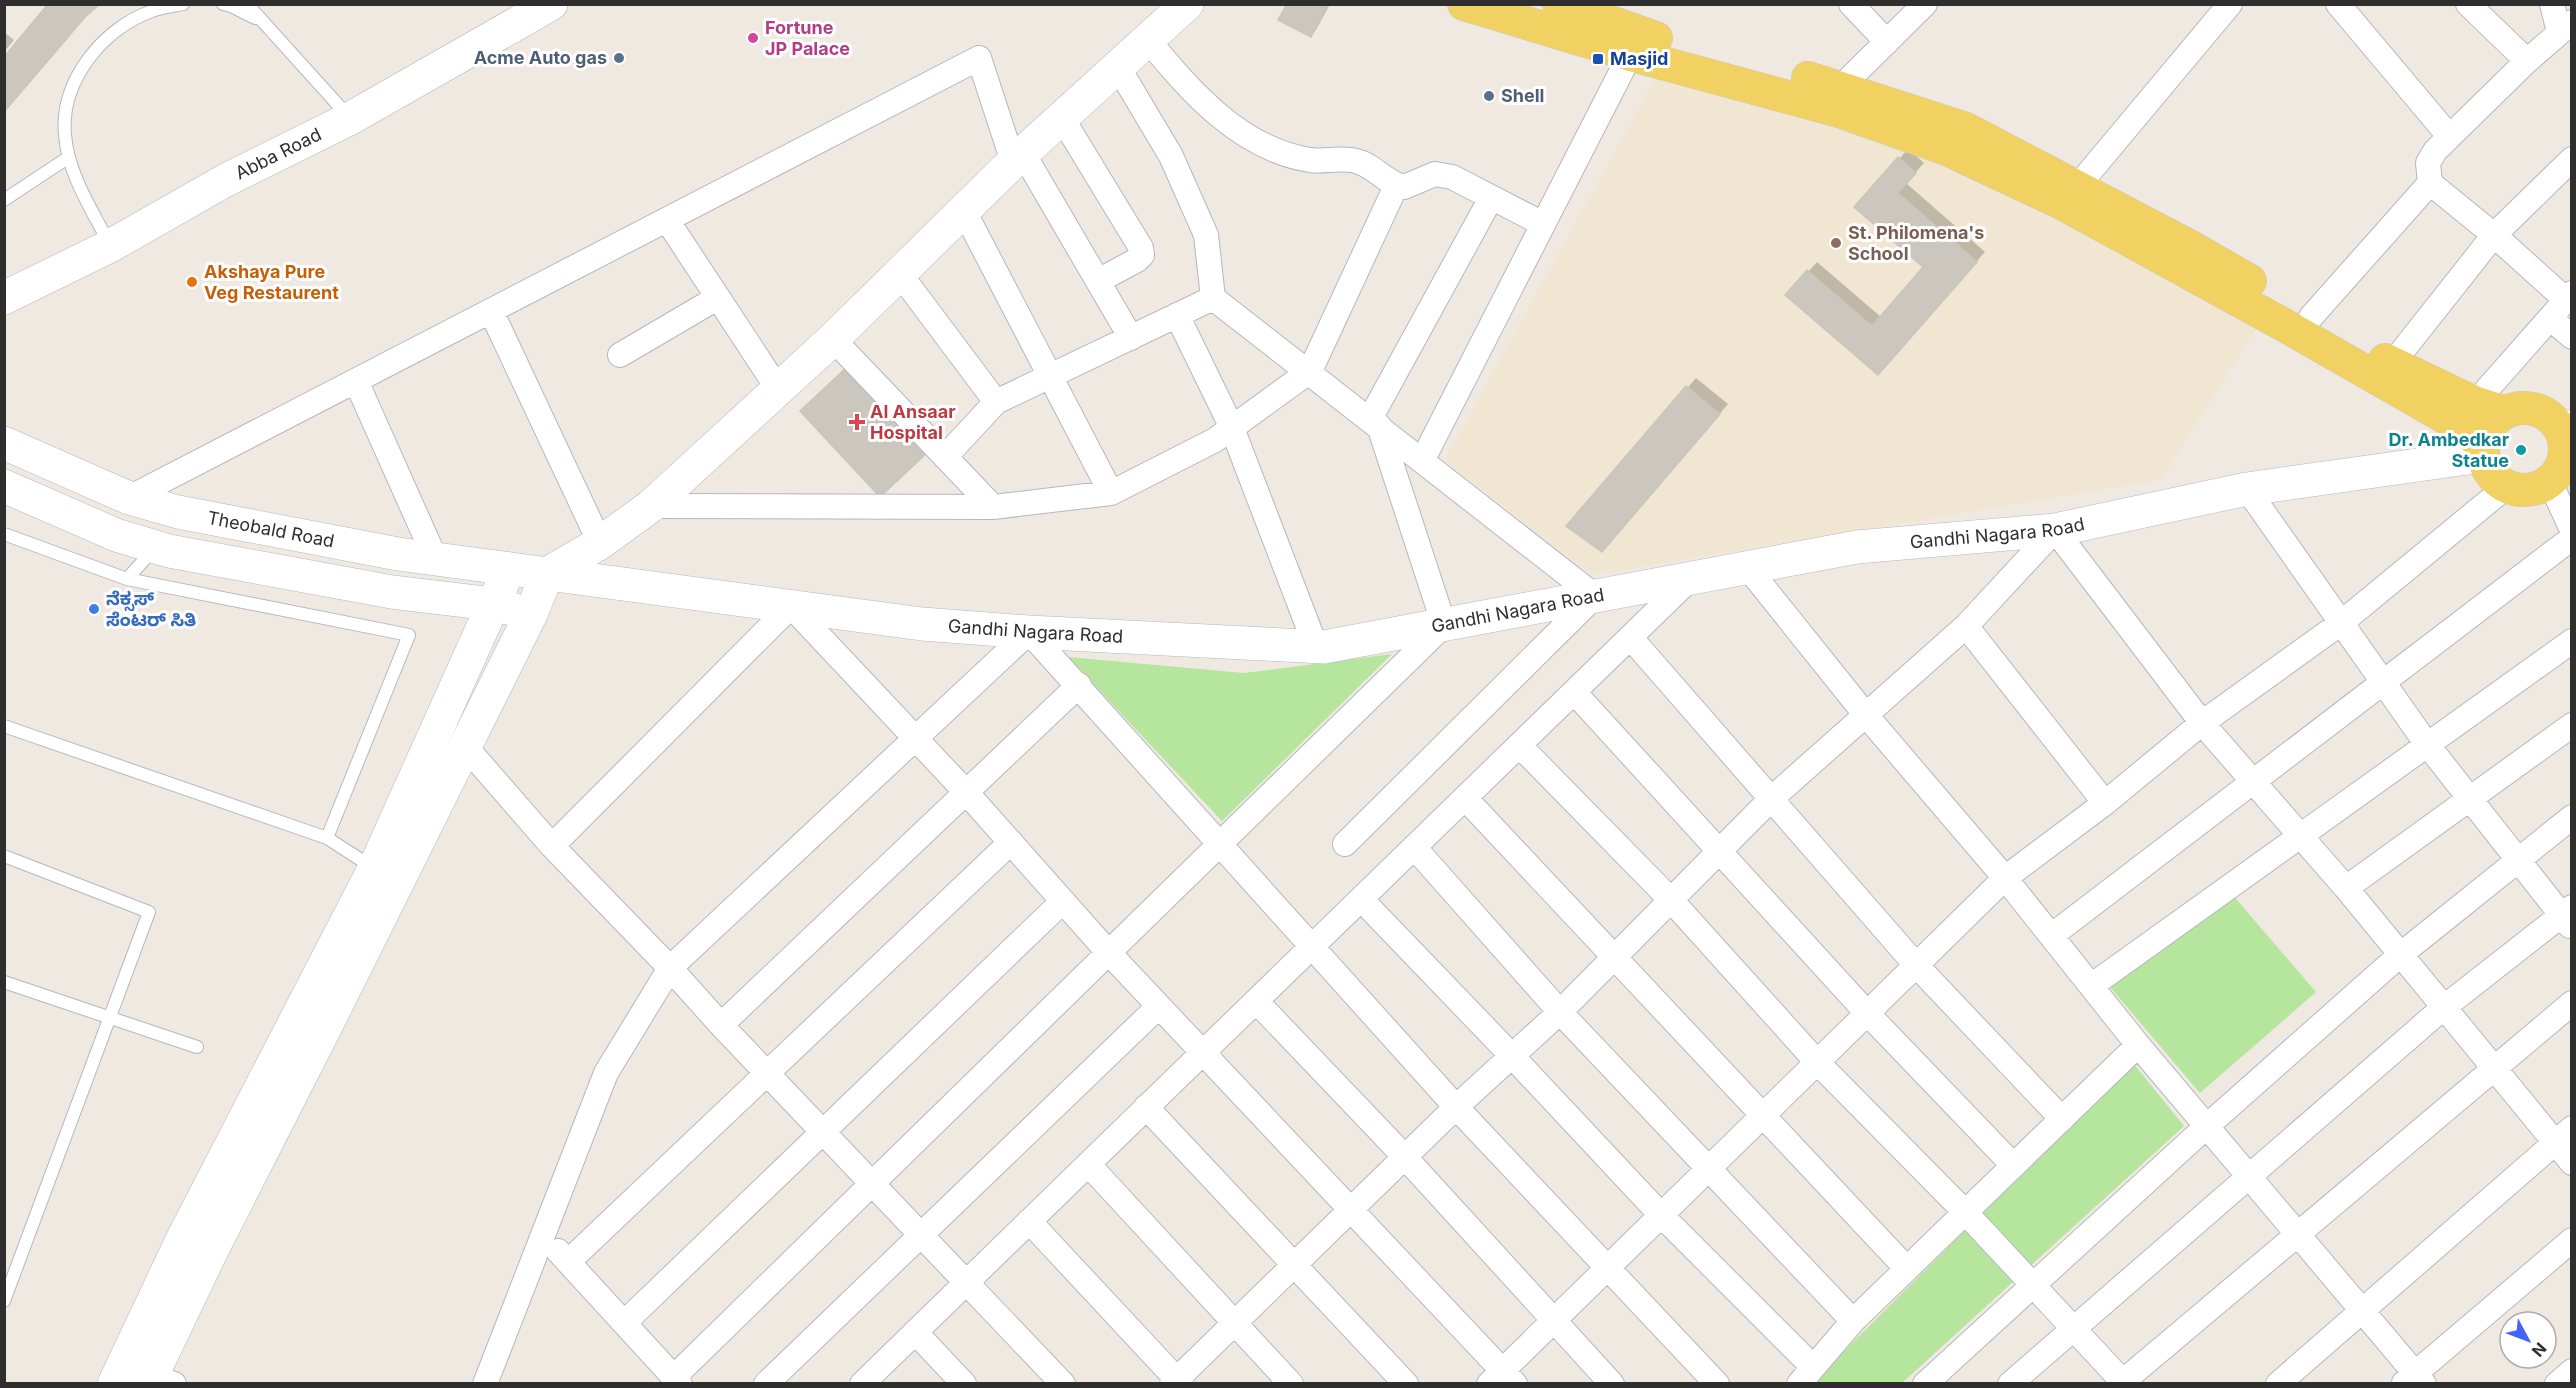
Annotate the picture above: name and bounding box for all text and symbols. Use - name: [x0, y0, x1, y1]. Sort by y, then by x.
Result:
- place label: Fortune JP Palace: [765, 17, 850, 59]
- marker: Fortune JP Palace: [746, 31, 760, 45]
- place label: Acme Auto gas: [474, 47, 607, 68]
- place label: Masjid: [1610, 48, 1668, 69]
- marker: Acme Auto gas: [612, 51, 626, 65]
- marker: Masjid: [1591, 52, 1605, 66]
- place label: Shell: [1501, 85, 1544, 106]
- marker: Shell: [1482, 89, 1496, 103]
- street label: Abba Road: [232, 123, 325, 184]
- place label: St. Philomena's School: [1848, 222, 1984, 264]
- marker: St. Philomena's School: [1829, 236, 1843, 250]
- place label: Akshaya Pure Veg Restaurent: [204, 261, 339, 303]
- marker: Akshaya Pure Veg Restaurent: [185, 275, 199, 289]
- place label: Al Ansaar Hospital: [870, 401, 956, 443]
- marker: Al Ansaar Hospital: [848, 413, 866, 431]
- place label: Dr. Ambedkar Statue: [2389, 429, 2509, 471]
- marker: Dr. Ambedkar Statue: [2514, 443, 2528, 457]
- street label: Theobald Road: [206, 507, 336, 552]
- street label: Gandhi Nagara Road: [1909, 513, 2086, 552]
- street label: Gandhi Nagara Road: [1430, 584, 1606, 637]
- place label: ನೆಕ್ಸಸ್ ಸೆಂಟರ್ ಸಿತಿ: [106, 588, 196, 630]
- marker: ನೆಕ್ಸಸ್ ಸೆಂಟರ್ ಸಿತಿ: [87, 602, 101, 616]
- street label: Gandhi Nagara Road: [947, 615, 1124, 647]
- north arrow: [2498, 1310, 2558, 1370]
- text: N: [2528, 1339, 2551, 1361]

